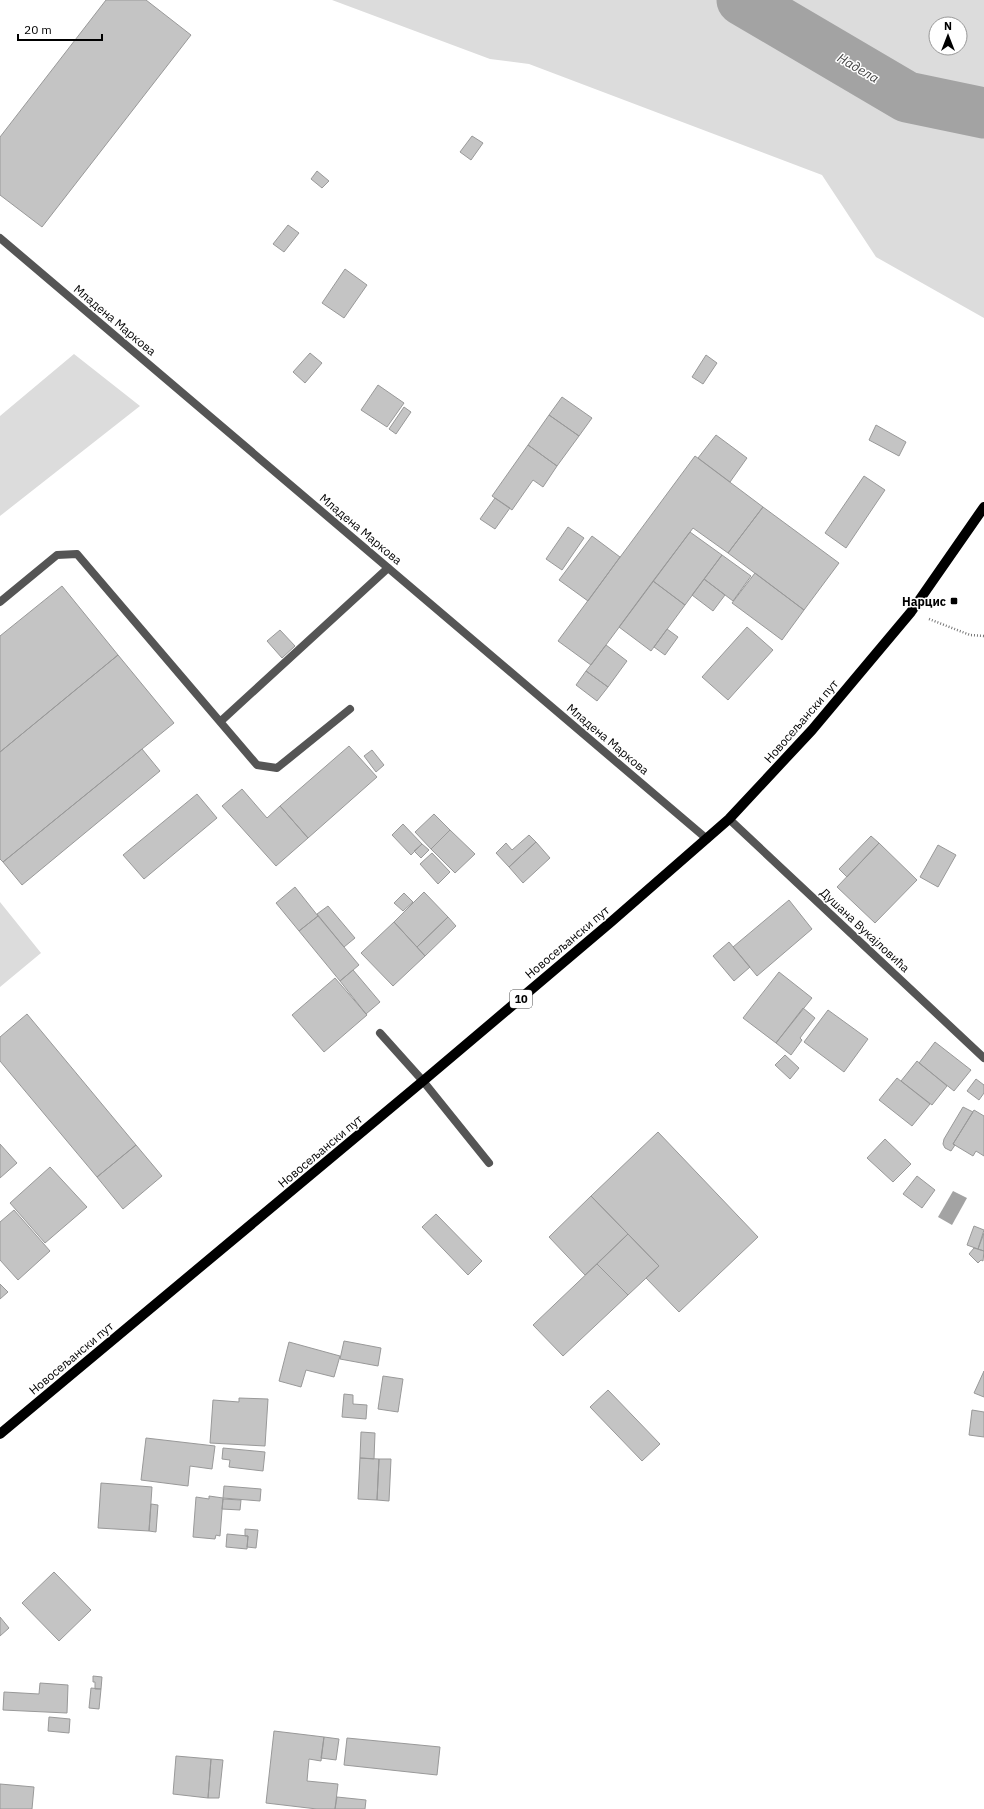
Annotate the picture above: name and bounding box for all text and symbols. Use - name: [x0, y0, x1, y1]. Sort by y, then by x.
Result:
- scale bar: [18, 16, 102, 42]
- north arrow: [928, 16, 968, 56]
- text: N: [944, 19, 952, 33]
- text: 20 m: [24, 22, 52, 37]
- water label: Надела: [834, 49, 882, 87]
- street label: Младена Маркова: [71, 281, 160, 359]
- street label: Младена Маркова: [317, 490, 406, 568]
- place label: Нарцис: [902, 594, 946, 609]
- marker: Нарцис: [949, 596, 959, 606]
- street label: Новосељански пут: [761, 676, 841, 766]
- street label: Младена Маркова: [564, 700, 653, 778]
- street label: Душана Вукајловића: [817, 885, 913, 976]
- street label: Новосељански пут: [522, 902, 612, 982]
- road number: 10: [510, 990, 532, 1008]
- street label: Новосељански пут: [275, 1111, 365, 1191]
- street label: Новосељански пут: [26, 1318, 116, 1398]

